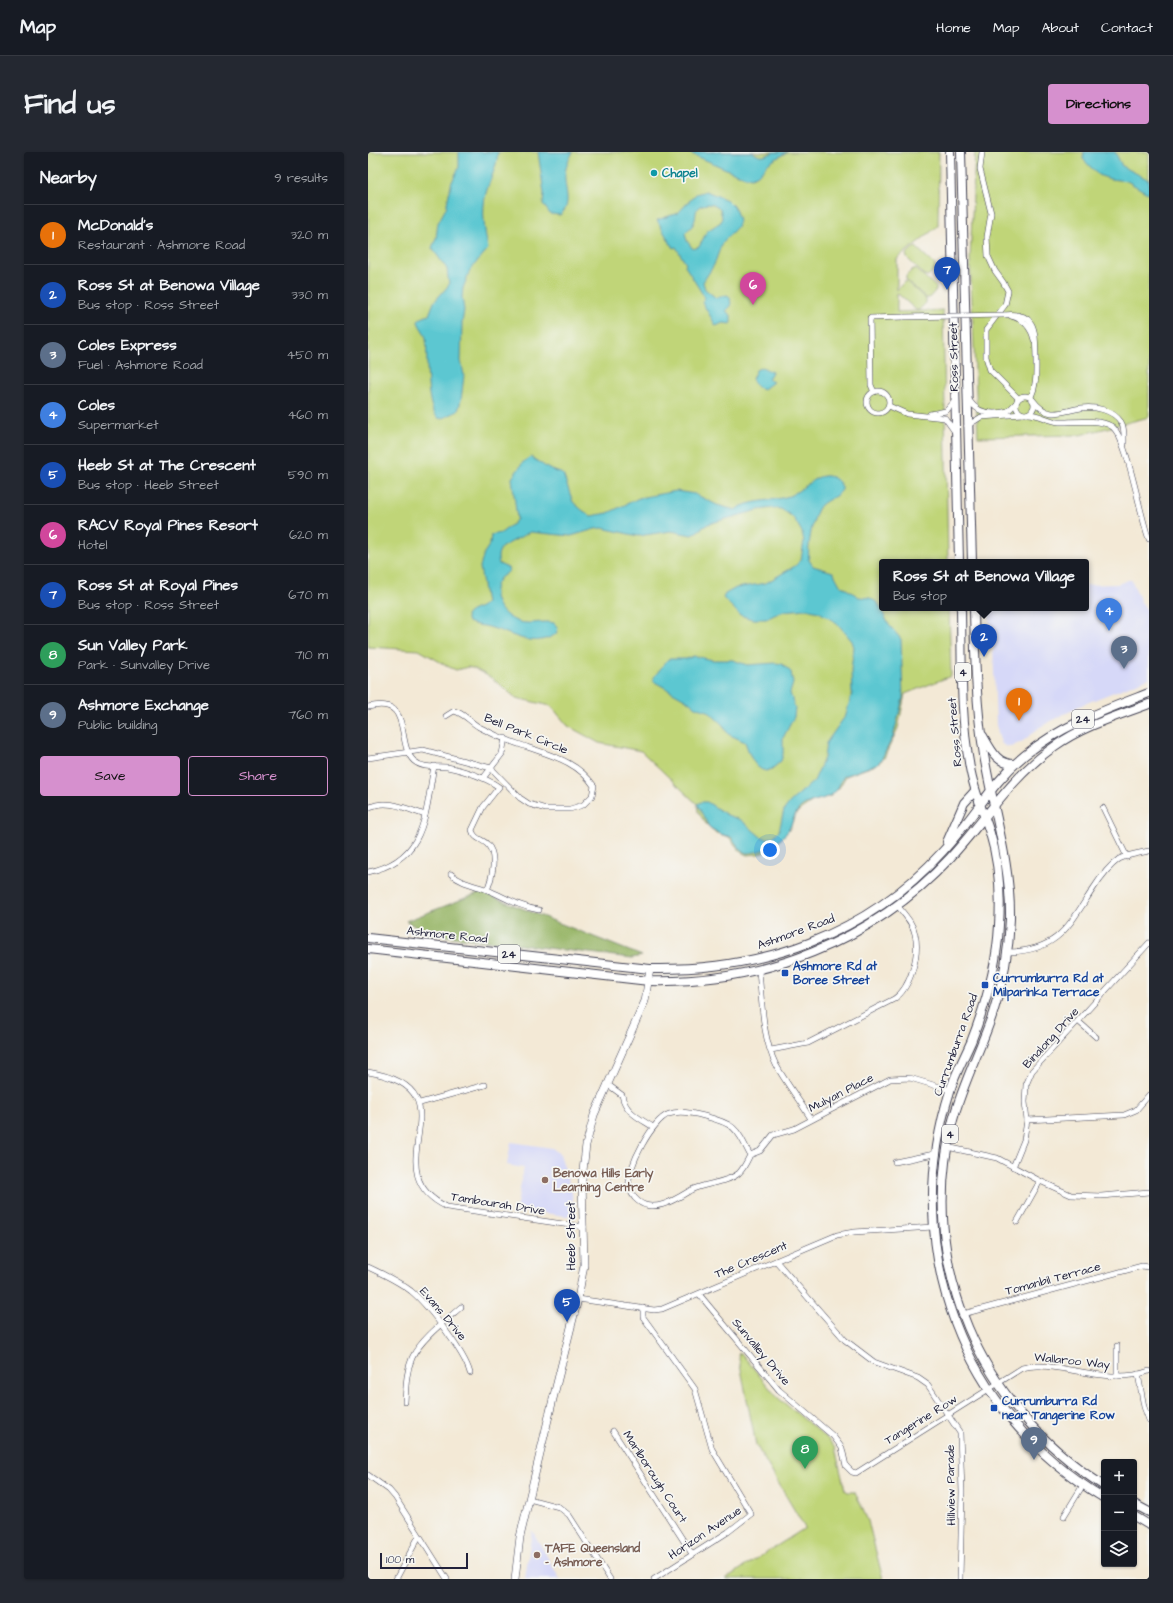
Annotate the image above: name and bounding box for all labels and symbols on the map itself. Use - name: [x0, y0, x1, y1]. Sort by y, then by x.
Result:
- place label: Chapel: [662, 165, 698, 183]
- marker: Chapel: [649, 168, 659, 178]
- pin: 7: [934, 257, 960, 290]
- pin: 6: [740, 272, 766, 305]
- street label: Ross Street: [945, 322, 963, 392]
- pin: 4: [1096, 598, 1122, 631]
- pin: 2: [971, 624, 997, 657]
- pin: 3: [1111, 636, 1137, 669]
- road number: 4: [955, 663, 971, 681]
- pin: 1: [1006, 688, 1032, 721]
- street label: Ross Street: [944, 697, 966, 767]
- street label: Bell Park Circle: [482, 709, 571, 759]
- road number: 24: [1072, 710, 1094, 728]
- your location: [760, 840, 780, 860]
- street label: Ashmore Road: [755, 910, 837, 954]
- street label: Ashmore Road: [406, 922, 488, 948]
- road number: 24: [498, 945, 520, 963]
- place label: Ashmore Rd at Boree Street: [793, 958, 877, 989]
- marker: Ashmore Rd at Boree Street: [780, 968, 790, 978]
- place label: Currumburra Rd at Milparinka Terrace: [993, 970, 1104, 1002]
- marker: Currumburra Rd at Milparinka Terrace: [980, 980, 990, 990]
- street label: Currumburra Road: [930, 991, 982, 1099]
- street label: Binalong Drive: [1019, 1003, 1084, 1073]
- street label: Mulyan Place: [805, 1069, 877, 1118]
- road number: 4: [942, 1125, 958, 1143]
- place label: Benowa Hills Early Learning Centre: [553, 1165, 654, 1198]
- marker: Benowa Hills Early Learning Centre: [540, 1175, 550, 1185]
- street label: Tambourah Drive: [450, 1188, 547, 1220]
- street label: Heeb Street: [563, 1201, 580, 1270]
- street label: The Crescent: [712, 1237, 790, 1283]
- street label: Tomanbil Terrace: [1003, 1258, 1103, 1300]
- street label: Evans Drive: [416, 1284, 471, 1345]
- pin: 5: [554, 1289, 580, 1322]
- street label: Sunvalley Drive: [727, 1315, 794, 1390]
- street label: Wallaroo Way: [1033, 1349, 1111, 1374]
- street label: Tangerine Row: [881, 1391, 961, 1450]
- place label: Currumburra Rd near Tangerine Row: [1002, 1393, 1115, 1426]
- marker: Currumburra Rd near Tangerine Row: [989, 1403, 999, 1413]
- street label: Marlborough Court: [618, 1427, 691, 1527]
- pin: 9: [1021, 1427, 1047, 1460]
- pin: 8: [792, 1436, 818, 1469]
- street label: Hillview Parade: [942, 1444, 960, 1526]
- street label: Horizon Avenue: [665, 1502, 745, 1564]
- place label: TAFE Queensland - Ashmore: [544, 1540, 641, 1571]
- marker: TAFE Queensland - Ashmore: [532, 1550, 542, 1560]
- scale bar: [380, 1551, 468, 1570]

